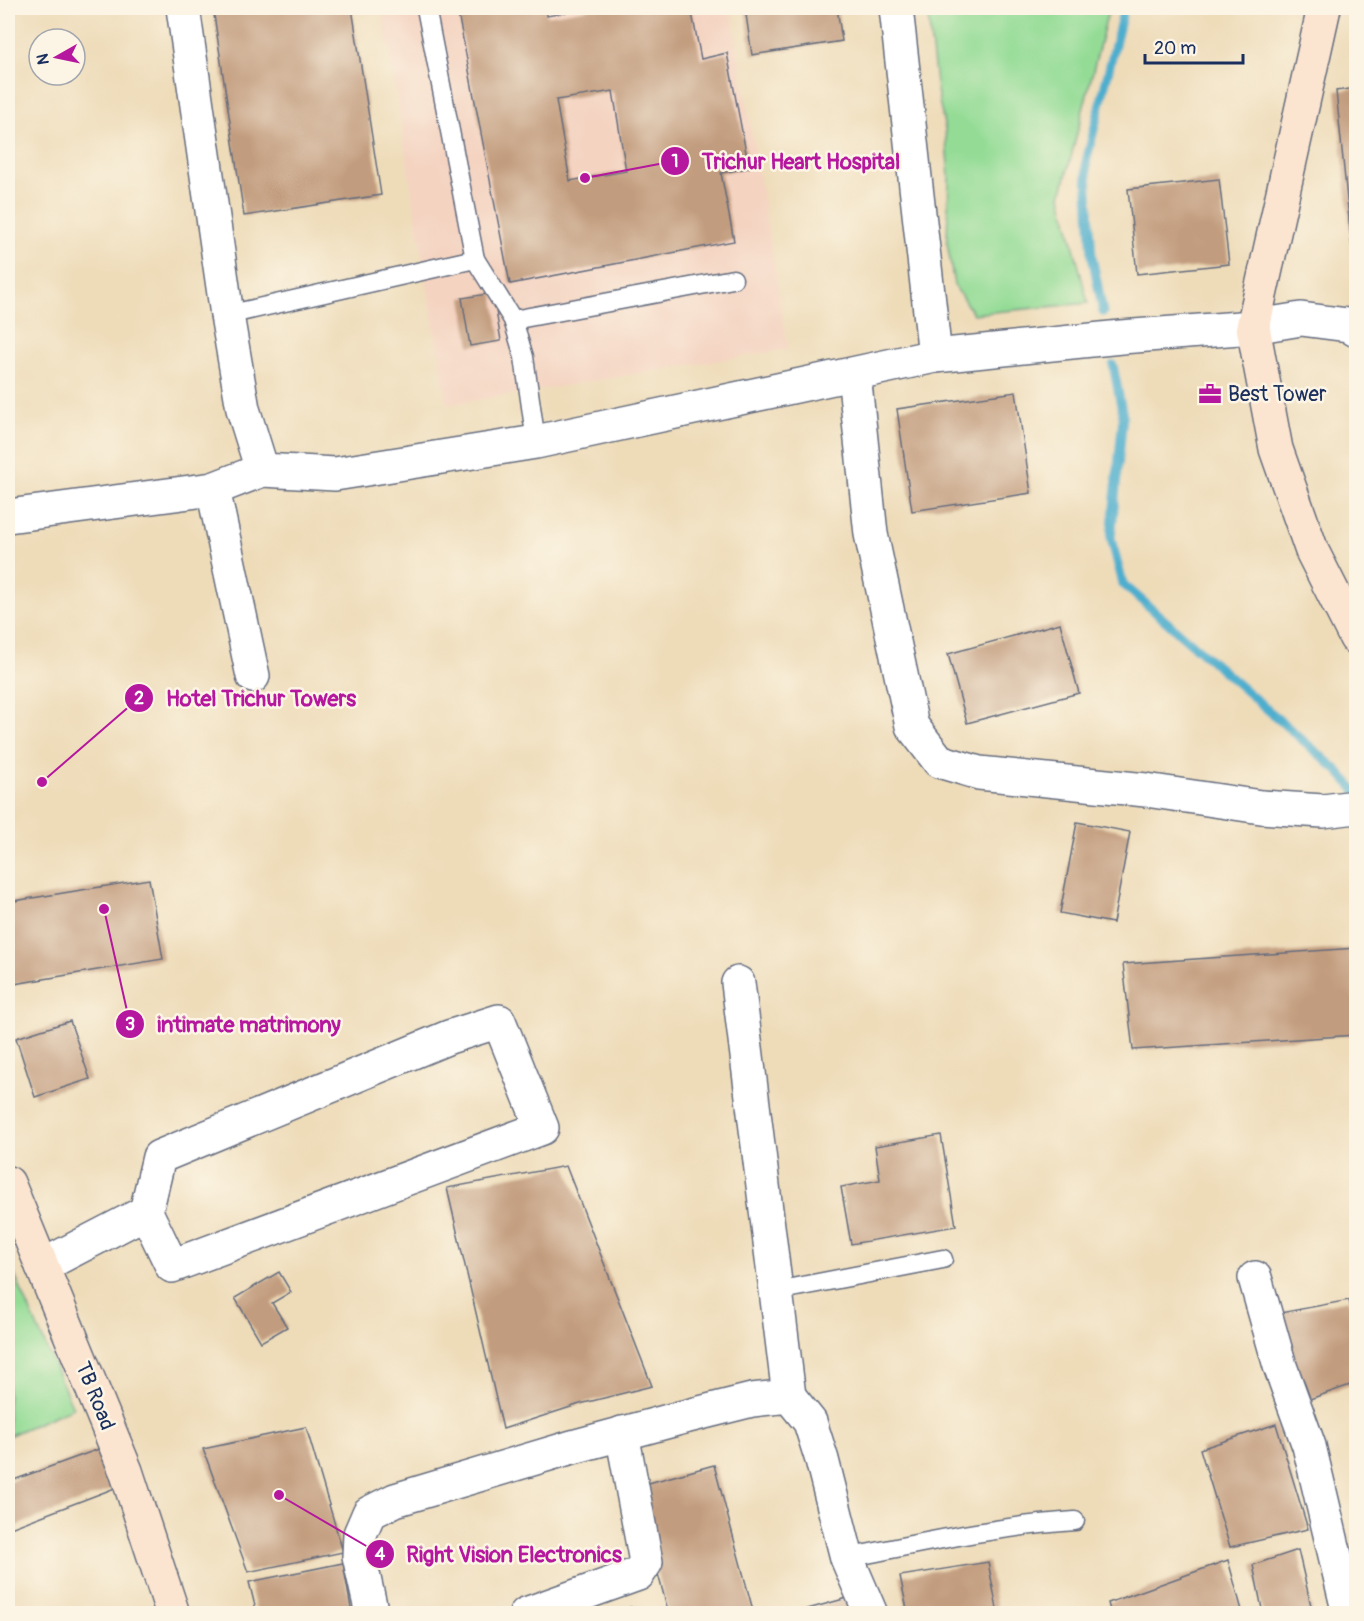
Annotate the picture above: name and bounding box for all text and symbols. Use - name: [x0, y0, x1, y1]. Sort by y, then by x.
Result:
- north arrow: [27, 27, 87, 87]
- scale bar: [1145, 27, 1242, 65]
- text: 20 m: [1154, 37, 1196, 60]
- text: N: [32, 52, 54, 66]
- callout: Trichur Heart Hospital: [660, 141, 913, 181]
- text: Trichur Heart Hospital: [701, 148, 900, 176]
- text: 1: [671, 150, 679, 173]
- office icon: Best Tower: [1197, 381, 1223, 407]
- place label: Best Tower: [1228, 381, 1327, 408]
- callout: Hotel Trichur Towers: [124, 678, 368, 718]
- text: Hotel Trichur Towers: [166, 685, 356, 713]
- text: 2: [134, 687, 144, 710]
- callout: intimate matrimony: [115, 1004, 353, 1044]
- text: intimate matrimony: [157, 1011, 341, 1039]
- text: 3: [125, 1013, 135, 1036]
- street label: TB Road: [69, 1358, 121, 1434]
- callout: Right Vision Electronics: [365, 1534, 634, 1574]
- text: Right Vision Electronics: [406, 1541, 622, 1569]
- text: 4: [375, 1543, 386, 1566]

